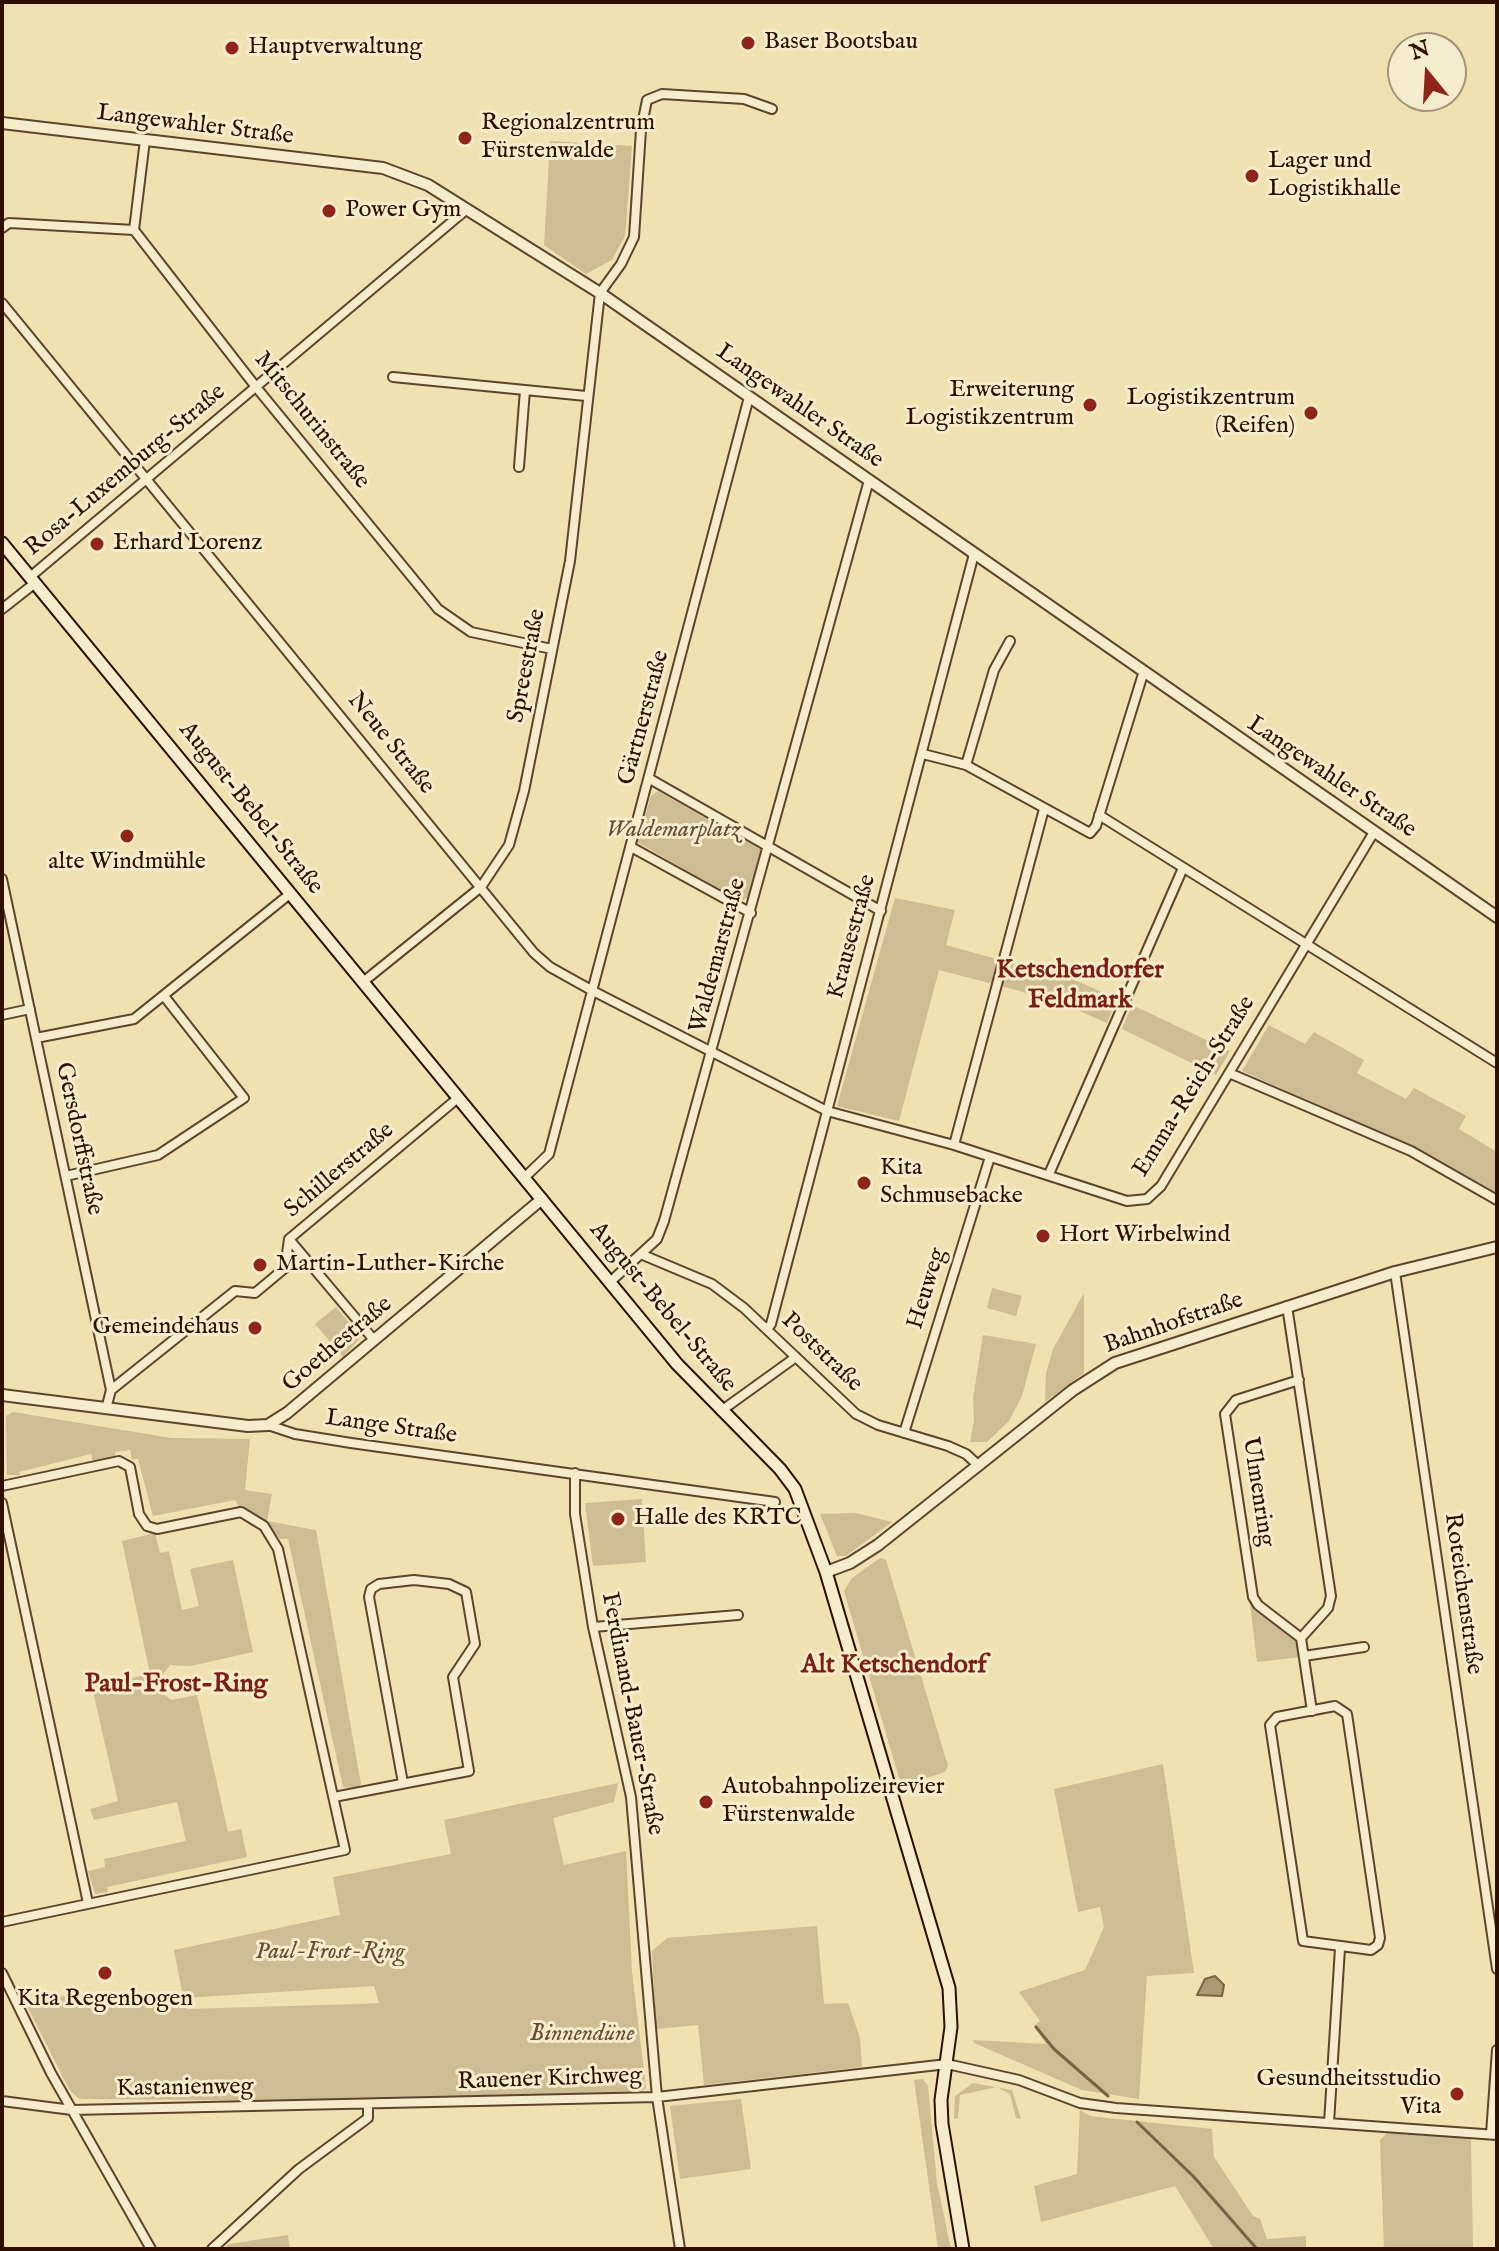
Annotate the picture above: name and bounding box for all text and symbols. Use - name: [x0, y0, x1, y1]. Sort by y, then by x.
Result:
- place label: Baser Bootsbau: [764, 29, 918, 57]
- north arrow: [1387, 32, 1467, 112]
- place label: Hauptverwaltung: [248, 34, 422, 62]
- marker: Baser Bootsbau: [739, 34, 757, 52]
- text: N: [1407, 35, 1434, 67]
- marker: Hauptverwaltung: [223, 39, 241, 57]
- street label: Langewahler Straße: [95, 100, 295, 152]
- place label: Regionalzentrum Fürstenwalde: [481, 110, 655, 166]
- marker: Regionalzentrum Fürstenwalde: [456, 129, 474, 147]
- place label: Lager und Logistikhalle: [1268, 148, 1401, 204]
- marker: Lager und Logistikhalle: [1243, 167, 1261, 185]
- place label: Power Gym: [345, 197, 461, 225]
- marker: Power Gym: [320, 202, 338, 220]
- street label: Langewahler Straße: [710, 338, 888, 476]
- street label: Mitschurinstraße: [247, 347, 375, 495]
- place label: Erweiterung Logistikzentrum: [906, 377, 1074, 433]
- street label: Rosa-Luxemburg-Straße: [20, 379, 232, 563]
- place label: Logistikzentrum (Reifen): [1127, 385, 1295, 441]
- marker: Erweiterung Logistikzentrum: [1081, 396, 1099, 414]
- marker: Logistikzentrum (Reifen): [1302, 404, 1320, 422]
- place label: Erhard Lorenz: [113, 530, 262, 558]
- marker: Erhard Lorenz: [88, 535, 106, 553]
- street label: Spreestraße: [503, 607, 553, 725]
- street label: Gärtnerstraße: [613, 647, 677, 789]
- street label: Neue Straße: [340, 687, 440, 801]
- street label: Langewahler Straße: [1241, 711, 1421, 845]
- street label: August-Bebel-Straße: [172, 717, 328, 901]
- park label: Waldemarplatz: [606, 817, 740, 845]
- marker: alte Windmühle: [118, 827, 136, 845]
- place label: alte Windmühle: [48, 849, 206, 877]
- street label: Krausestraße: [823, 872, 883, 1002]
- street label: Waldemarstraße: [685, 875, 753, 1037]
- district label: Ketschendorfer Feldmark: [996, 956, 1164, 1018]
- street label: Emma-Reich-Straße: [1128, 991, 1262, 1183]
- street label: Gersdorffstraße: [48, 1060, 108, 1218]
- street label: Schillerstraße: [279, 1117, 401, 1225]
- place label: Kita Schmusebacke: [880, 1155, 1023, 1211]
- marker: Kita Schmusebacke: [855, 1174, 873, 1192]
- street label: August-Bebel-Straße: [582, 1217, 742, 1399]
- place label: Hort Wirbelwind: [1059, 1222, 1230, 1250]
- marker: Hort Wirbelwind: [1034, 1227, 1052, 1245]
- street label: Heuweg: [902, 1245, 954, 1333]
- place label: Martin-Luther-Kirche: [276, 1251, 504, 1279]
- marker: Martin-Luther-Kirche: [251, 1256, 269, 1274]
- street label: Bahnhofstraße: [1101, 1287, 1247, 1361]
- street label: Goethestraße: [277, 1291, 399, 1399]
- street label: Poststraße: [774, 1307, 868, 1399]
- place label: Gemeindehaus: [92, 1314, 239, 1342]
- marker: Gemeindehaus: [246, 1319, 264, 1337]
- street label: Lange Straße: [323, 1405, 459, 1451]
- street label: Ulmenring: [1234, 1435, 1280, 1549]
- place label: Halle des KRTC: [634, 1505, 802, 1533]
- marker: Halle des KRTC: [609, 1510, 627, 1528]
- street label: Roteichenstraße: [1436, 1511, 1488, 1677]
- street label: Ferdinand-Bauer-Straße: [593, 1590, 669, 1838]
- district label: Alt Ketschendorf: [801, 1651, 987, 1683]
- district label: Paul-Frost-Ring: [84, 1670, 268, 1702]
- place label: Autobahnpolizeirevier Fürstenwalde: [722, 1774, 945, 1830]
- marker: Autobahnpolizeirevier Fürstenwalde: [697, 1793, 715, 1811]
- park label: Paul-Frost-Ring: [255, 1939, 405, 1967]
- marker: Kita Regenbogen: [96, 1964, 114, 1982]
- place label: Kita Regenbogen: [17, 1986, 193, 2014]
- park label: Binnendüne: [529, 2021, 635, 2049]
- street label: Rauener Kirchweg: [457, 2062, 643, 2098]
- place label: Gesundheitsstudio Vita: [1257, 2066, 1441, 2122]
- street label: Kastanienweg: [116, 2073, 254, 2105]
- marker: Gesundheitsstudio Vita: [1448, 2085, 1466, 2103]

